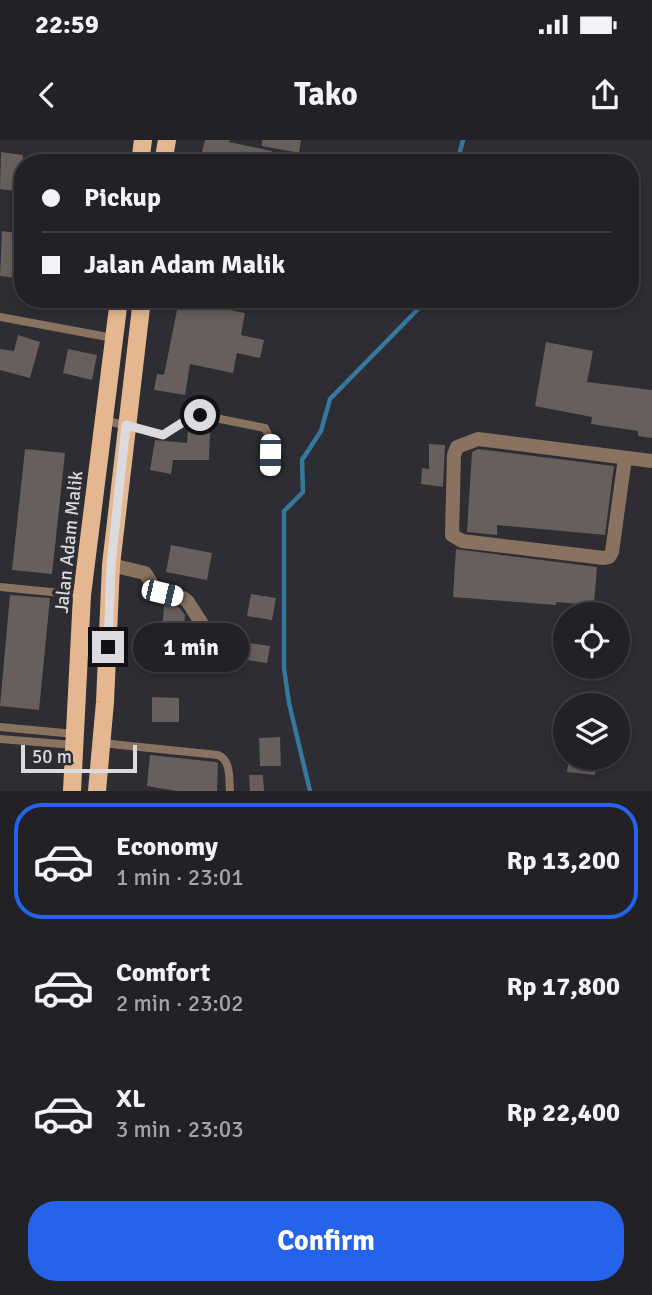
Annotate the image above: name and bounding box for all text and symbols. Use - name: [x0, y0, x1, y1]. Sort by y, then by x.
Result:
- text: 22:59: [35, 9, 99, 41]
- text: Tako: [294, 75, 358, 114]
- icon: back: [28, 76, 66, 114]
- icon: share: [586, 76, 624, 114]
- text: Pickup: [84, 182, 161, 214]
- text: Jalan Adam Malik: [84, 249, 285, 281]
- route start: [184, 399, 216, 431]
- car: [260, 434, 281, 476]
- street label: Jalan Adam Malik: [50, 469, 88, 614]
- car: [140, 578, 185, 608]
- map controls: [553, 602, 630, 770]
- button: locate: [553, 602, 630, 679]
- callout: 1 min: [132, 622, 248, 672]
- route end: [92, 631, 124, 663]
- text: 1 min: [163, 633, 219, 662]
- button: layers: [553, 693, 630, 770]
- scale bar: [21, 742, 136, 774]
- text: 50 m: [32, 745, 72, 769]
- icon: car: [32, 830, 95, 893]
- text: Economy: [116, 831, 218, 863]
- text: Rp 13,200: [506, 845, 620, 877]
- text: 1 min · 23:01: [116, 863, 244, 892]
- icon: car: [32, 956, 95, 1019]
- text: Comfort: [116, 957, 210, 989]
- text: Rp 17,800: [506, 971, 620, 1003]
- text: 2 min · 23:02: [116, 989, 244, 1018]
- icon: car: [32, 1082, 95, 1145]
- text: XL: [116, 1083, 146, 1115]
- text: Rp 22,400: [506, 1097, 620, 1129]
- text: 3 min · 23:03: [116, 1115, 244, 1144]
- button: Confirm: [28, 1201, 624, 1281]

